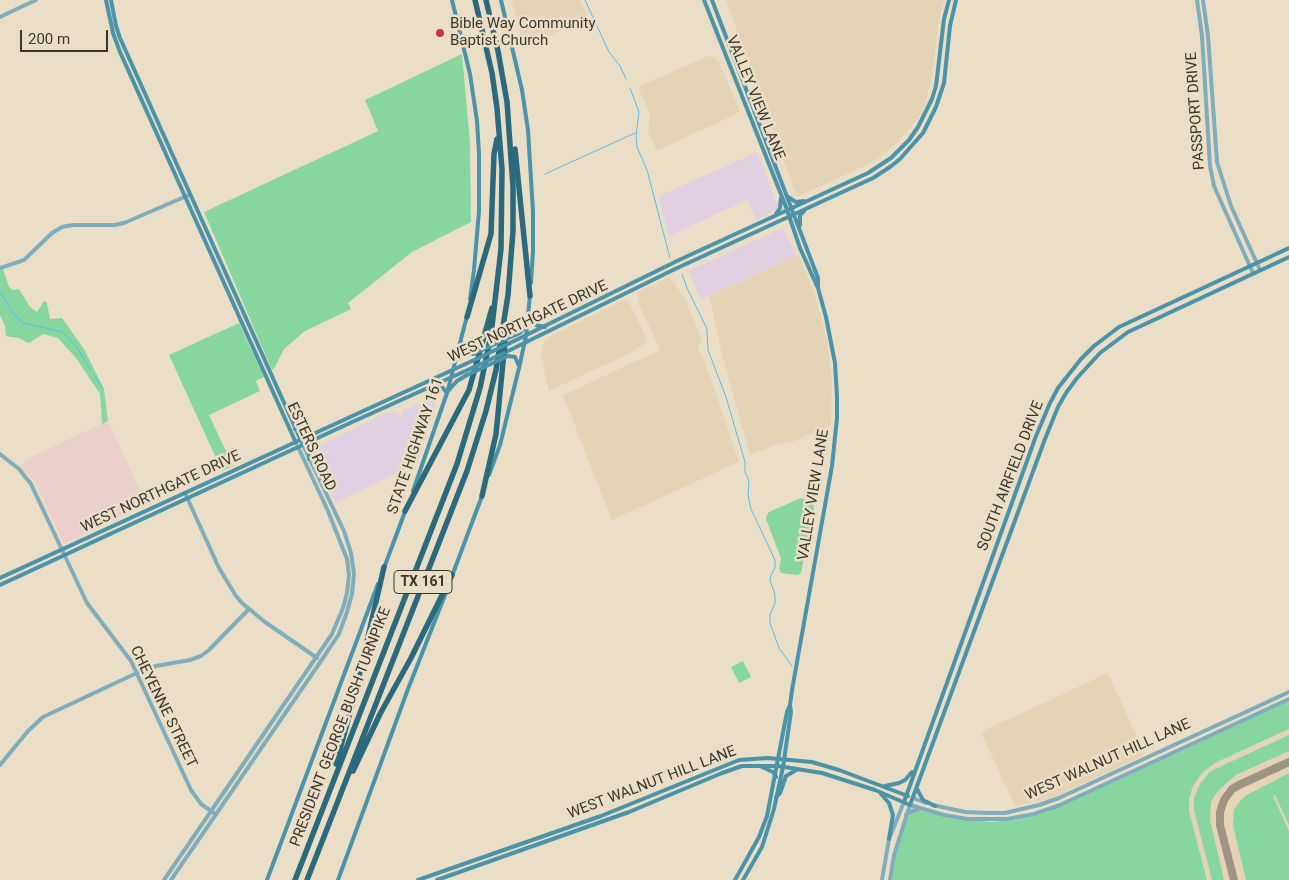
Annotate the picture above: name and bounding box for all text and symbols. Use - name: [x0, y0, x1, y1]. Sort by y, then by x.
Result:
- place label: Bible Way Community Baptist Church: [450, 15, 596, 50]
- scale bar: [22, 20, 110, 52]
- marker: Bible Way Community Baptist Church: [434, 27, 446, 39]
- text: 200 m: [28, 30, 70, 48]
- street label: VALLEY VIEW LANE: [722, 33, 788, 163]
- street label: PASSPORT DRIVE: [1183, 51, 1209, 171]
- street label: WEST NORTHGATE DRIVE: [445, 277, 611, 367]
- street label: STATE HIGHWAY 161: [384, 375, 448, 517]
- street label: SOUTH AIRFIELD DRIVE: [974, 398, 1048, 554]
- street label: ESTERS ROAD: [283, 400, 339, 494]
- street label: VALLEY VIEW LANE: [795, 428, 833, 562]
- street label: WEST NORTHGATE DRIVE: [78, 447, 244, 537]
- road number: TX 161: [394, 570, 452, 594]
- street label: PRESIDENT GEORGE BUSH TURNPIKE: [287, 605, 395, 849]
- street label: CHEYENNE STREET: [126, 643, 200, 771]
- street label: WEST WALNUT HILL LANE: [1022, 715, 1194, 805]
- street label: WEST WALNUT HILL LANE: [565, 742, 739, 824]

